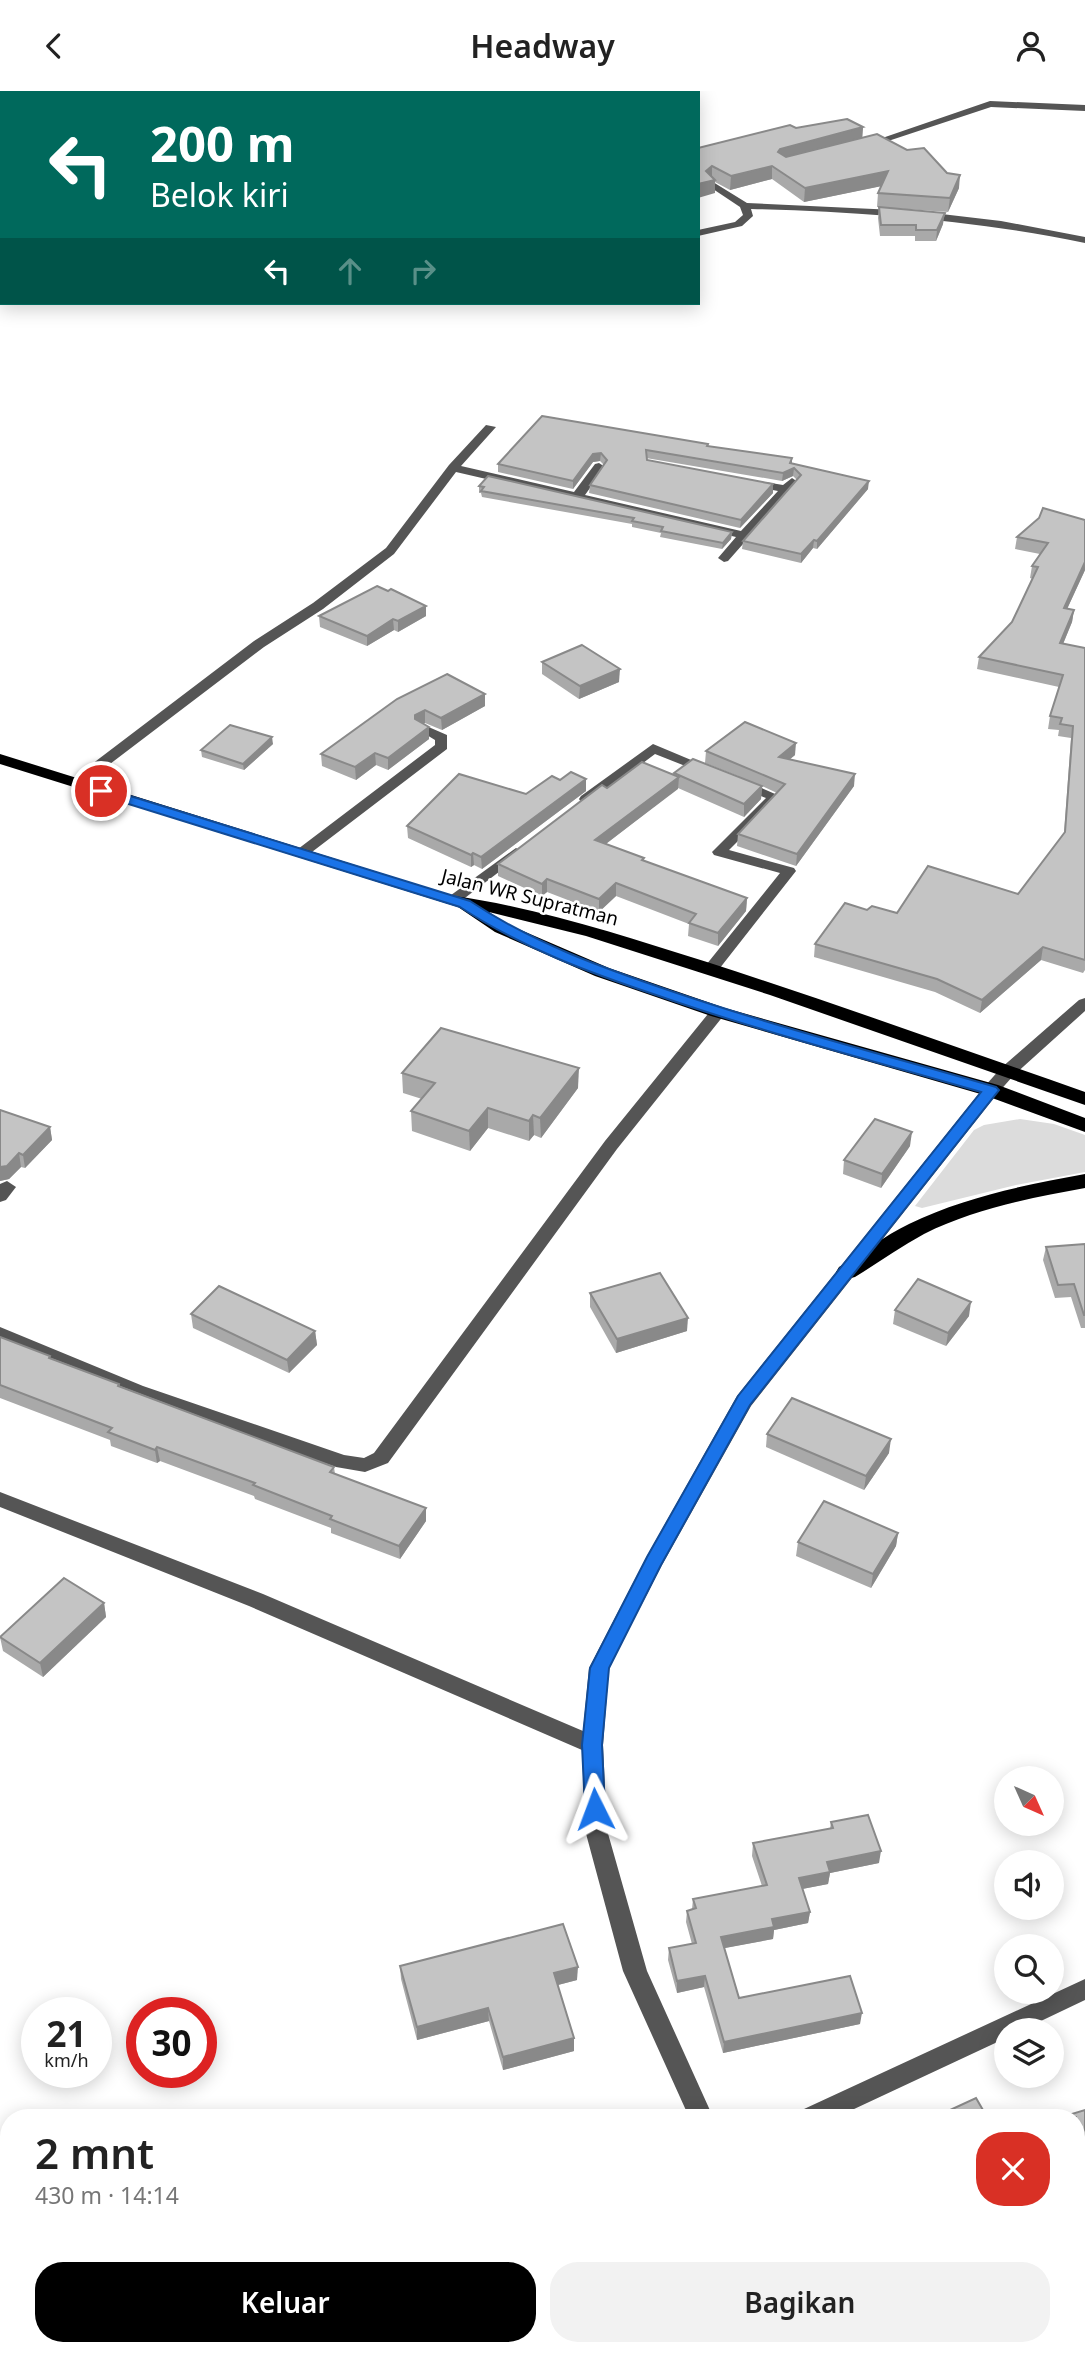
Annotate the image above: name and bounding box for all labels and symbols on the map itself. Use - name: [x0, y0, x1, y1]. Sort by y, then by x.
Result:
- pin: [71, 761, 131, 821]
- street label: Jalan WR Supratman: [437, 862, 621, 932]
- north arrow: [994, 1766, 1064, 1836]
- position arrow: [558, 1772, 632, 1846]
- speed limit sign: 30: [126, 1997, 217, 2088]

